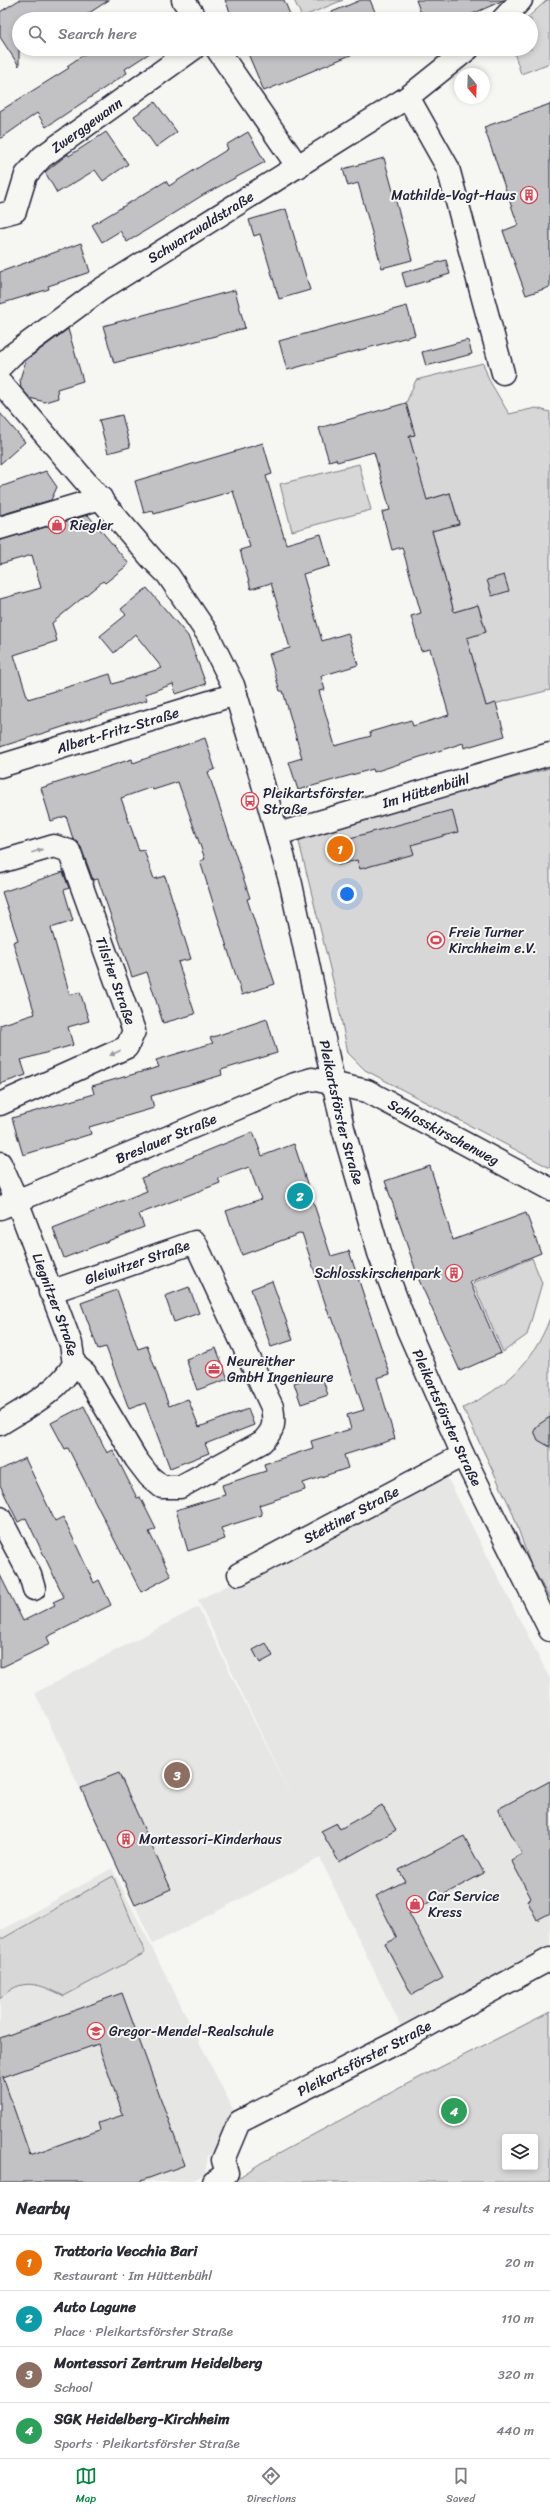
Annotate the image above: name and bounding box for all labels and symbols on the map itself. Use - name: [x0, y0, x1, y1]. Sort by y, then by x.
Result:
- north arrow: [454, 68, 490, 104]
- street label: Zwerggewann: [46, 91, 128, 160]
- place label: Mathilde-Vogt-Haus: [391, 183, 517, 208]
- street label: Schwarzwaldstraße: [142, 184, 259, 270]
- building icon: Mathilde-Vogt-Haus: [519, 185, 539, 205]
- place label: Riegler: [70, 513, 114, 538]
- shop icon: Riegler: [47, 515, 67, 535]
- street label: Albert-Fritz-Straße: [52, 700, 182, 761]
- street label: Im Hüttenbühl: [378, 766, 474, 816]
- place label: Pleikartsförster Straße: [263, 781, 365, 822]
- bus stop icon: Pleikartsförster Straße: [240, 791, 260, 811]
- pin: 1: [327, 834, 353, 864]
- one-way arrow: [32, 848, 44, 854]
- your location: [337, 884, 357, 904]
- place label: Freie Turner Kirchheim e.V.: [449, 920, 537, 961]
- sports icon: Freie Turner Kirchheim e.V.: [426, 930, 446, 950]
- street label: Tilsiter Straße: [88, 933, 143, 1029]
- street label: Pleikartsförster Straße: [312, 1038, 371, 1188]
- one-way arrow: [109, 1050, 121, 1056]
- street label: Schlosskirschenweg: [383, 1092, 504, 1173]
- street label: Breslauer Straße: [112, 1106, 221, 1171]
- pin: 2: [287, 1181, 313, 1211]
- street label: Gleiwitzer Straße: [81, 1233, 193, 1292]
- street label: Liegnitzer Straße: [25, 1249, 85, 1358]
- place label: Schlosskirschenpark: [314, 1261, 442, 1286]
- building icon: Schlosskirschenpark: [444, 1263, 464, 1283]
- street label: Pleikartsförster Straße: [405, 1345, 489, 1491]
- place label: Neureither GmbH Ingenieure: [227, 1349, 334, 1390]
- office icon: Neureither GmbH Ingenieure: [204, 1359, 224, 1379]
- street label: Stettiner Straße: [299, 1479, 404, 1551]
- pin: 3: [164, 1760, 190, 1790]
- place label: Montessori-Kinderhaus: [139, 1827, 282, 1852]
- building icon: Montessori-Kinderhaus: [116, 1829, 136, 1849]
- place label: Car Service Kress: [428, 1884, 499, 1925]
- shop icon: Car Service Kress: [405, 1894, 425, 1914]
- street label: Pleikartsförster Straße: [293, 2014, 436, 2104]
- place label: Gregor-Mendel-Realschule: [109, 2019, 274, 2044]
- school or university icon: Gregor-Mendel-Realschule: [86, 2021, 106, 2041]
- pin: 4: [441, 2096, 467, 2126]

